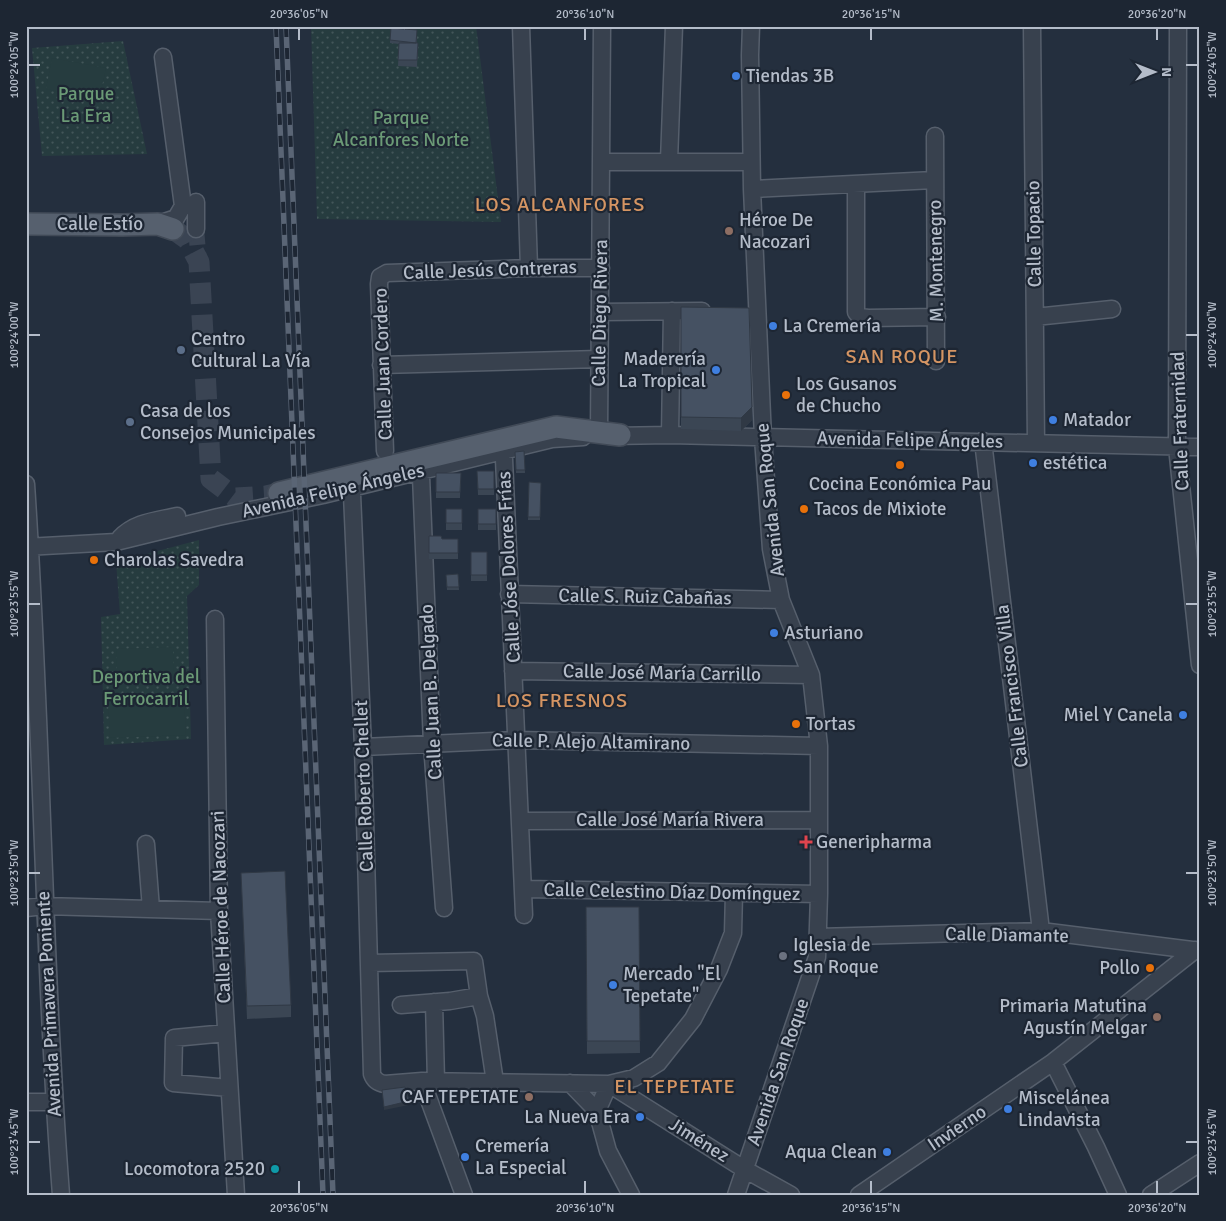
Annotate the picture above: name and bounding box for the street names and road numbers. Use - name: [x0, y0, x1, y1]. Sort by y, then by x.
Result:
- street label: Calle Topacio: [1021, 180, 1047, 288]
- street label: M. Montenegro: [923, 199, 949, 322]
- street label: Calle Estío: [57, 212, 143, 236]
- street label: Calle Diego Rivera: [587, 239, 613, 387]
- street label: Calle Jesús Contreras: [403, 255, 577, 285]
- street label: Calle Juan Cordero: [368, 287, 398, 441]
- street label: Calle Fraternidad: [1166, 351, 1194, 491]
- street label: Avenida San Roque: [750, 422, 790, 578]
- street label: Avenida Felipe Ángeles: [816, 426, 1004, 454]
- street label: Avenida Felipe Ángeles: [239, 458, 427, 524]
- street label: Calle Jóse Dolores Frías: [492, 471, 526, 663]
- street label: Calle S. Ruiz Cabañas: [558, 583, 732, 611]
- street label: Calle Juan B. Delgado: [414, 603, 448, 781]
- street label: Calle Francisco Villa: [990, 603, 1034, 769]
- street label: Calle José María Carrillo: [563, 659, 761, 687]
- street label: Calle Roberto Chellet: [349, 699, 379, 872]
- street label: Calle P. Alejo Altamirano: [492, 728, 691, 756]
- street label: Calle José María Rivera: [576, 808, 764, 832]
- street label: Calle Héroe de Nacozari: [206, 810, 236, 1004]
- street label: Calle Celestino Díaz Domínguez: [543, 878, 801, 906]
- street label: Avenida Primavera Poniente: [31, 890, 67, 1118]
- street label: Calle Diamante: [945, 922, 1069, 948]
- street label: Avenida San Roque: [742, 995, 814, 1149]
- street label: Invierno: [923, 1100, 991, 1156]
- street label: Jiménez: [664, 1112, 734, 1168]

